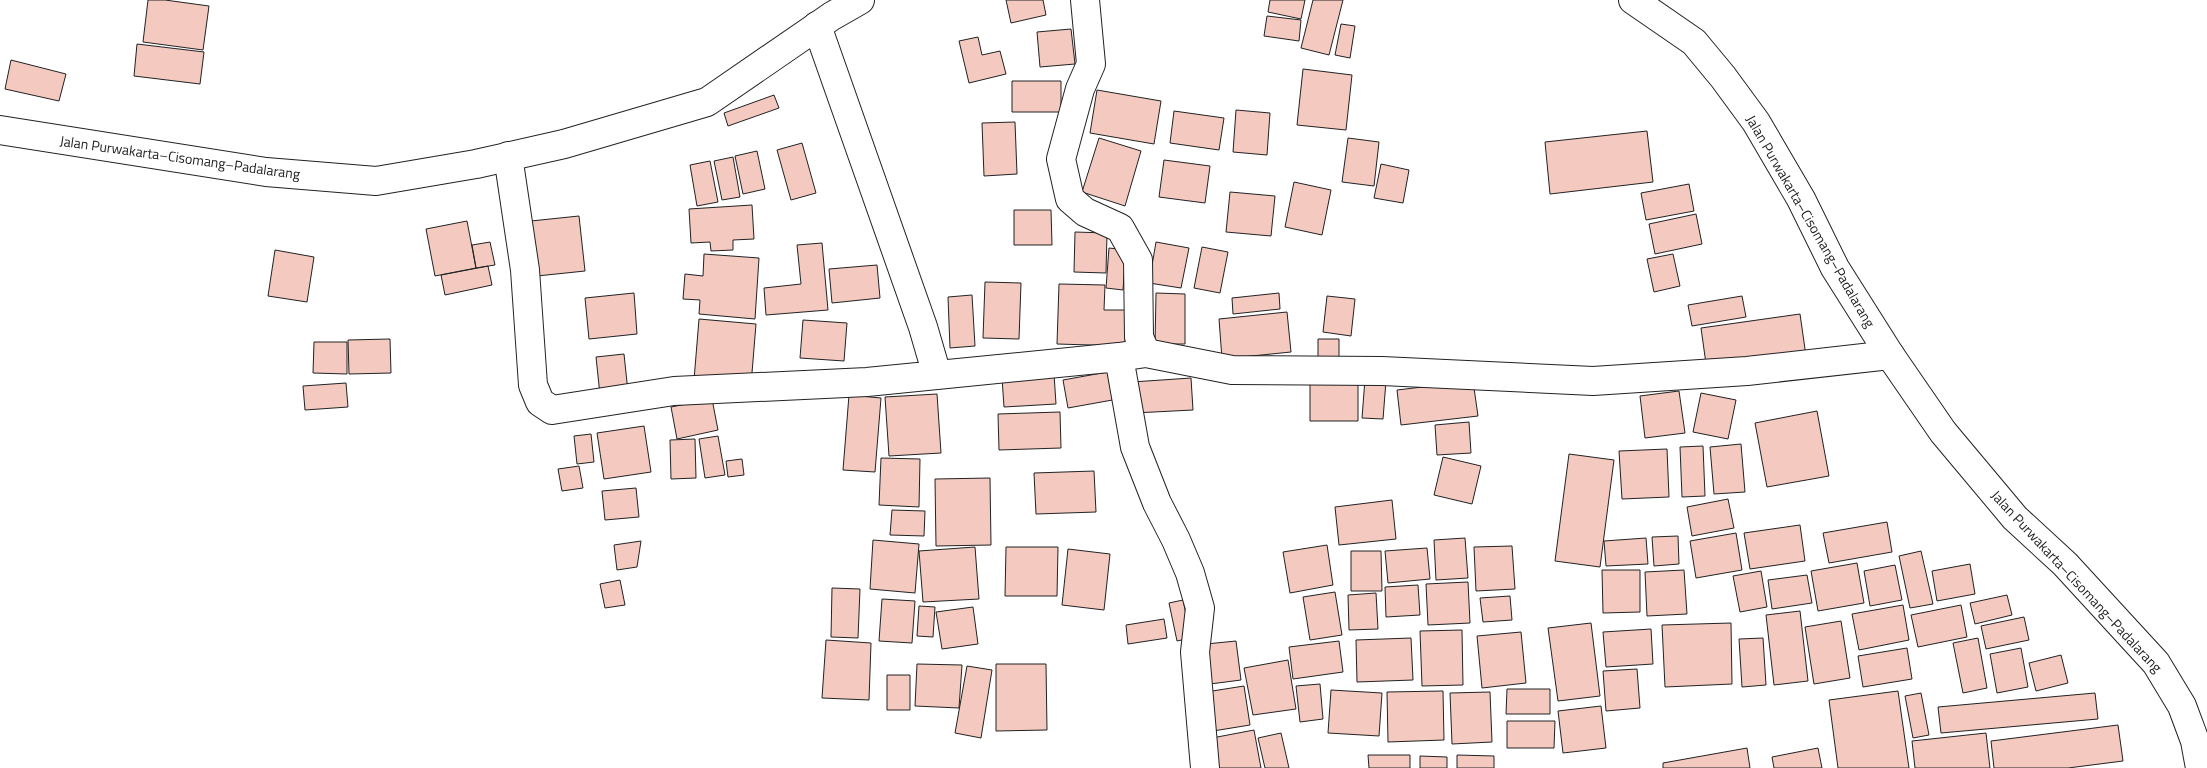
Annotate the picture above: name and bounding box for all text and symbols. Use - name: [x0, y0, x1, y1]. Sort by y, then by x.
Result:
- street label: Jalan Purwakarta–Cisomang–Padalarang: [1741, 111, 1881, 331]
- street label: Jalan Purwakarta–Cisomang–Padalarang: [58, 130, 302, 184]
- street label: Jalan Purwakarta–Cisomang–Padalarang: [1987, 485, 2167, 677]

